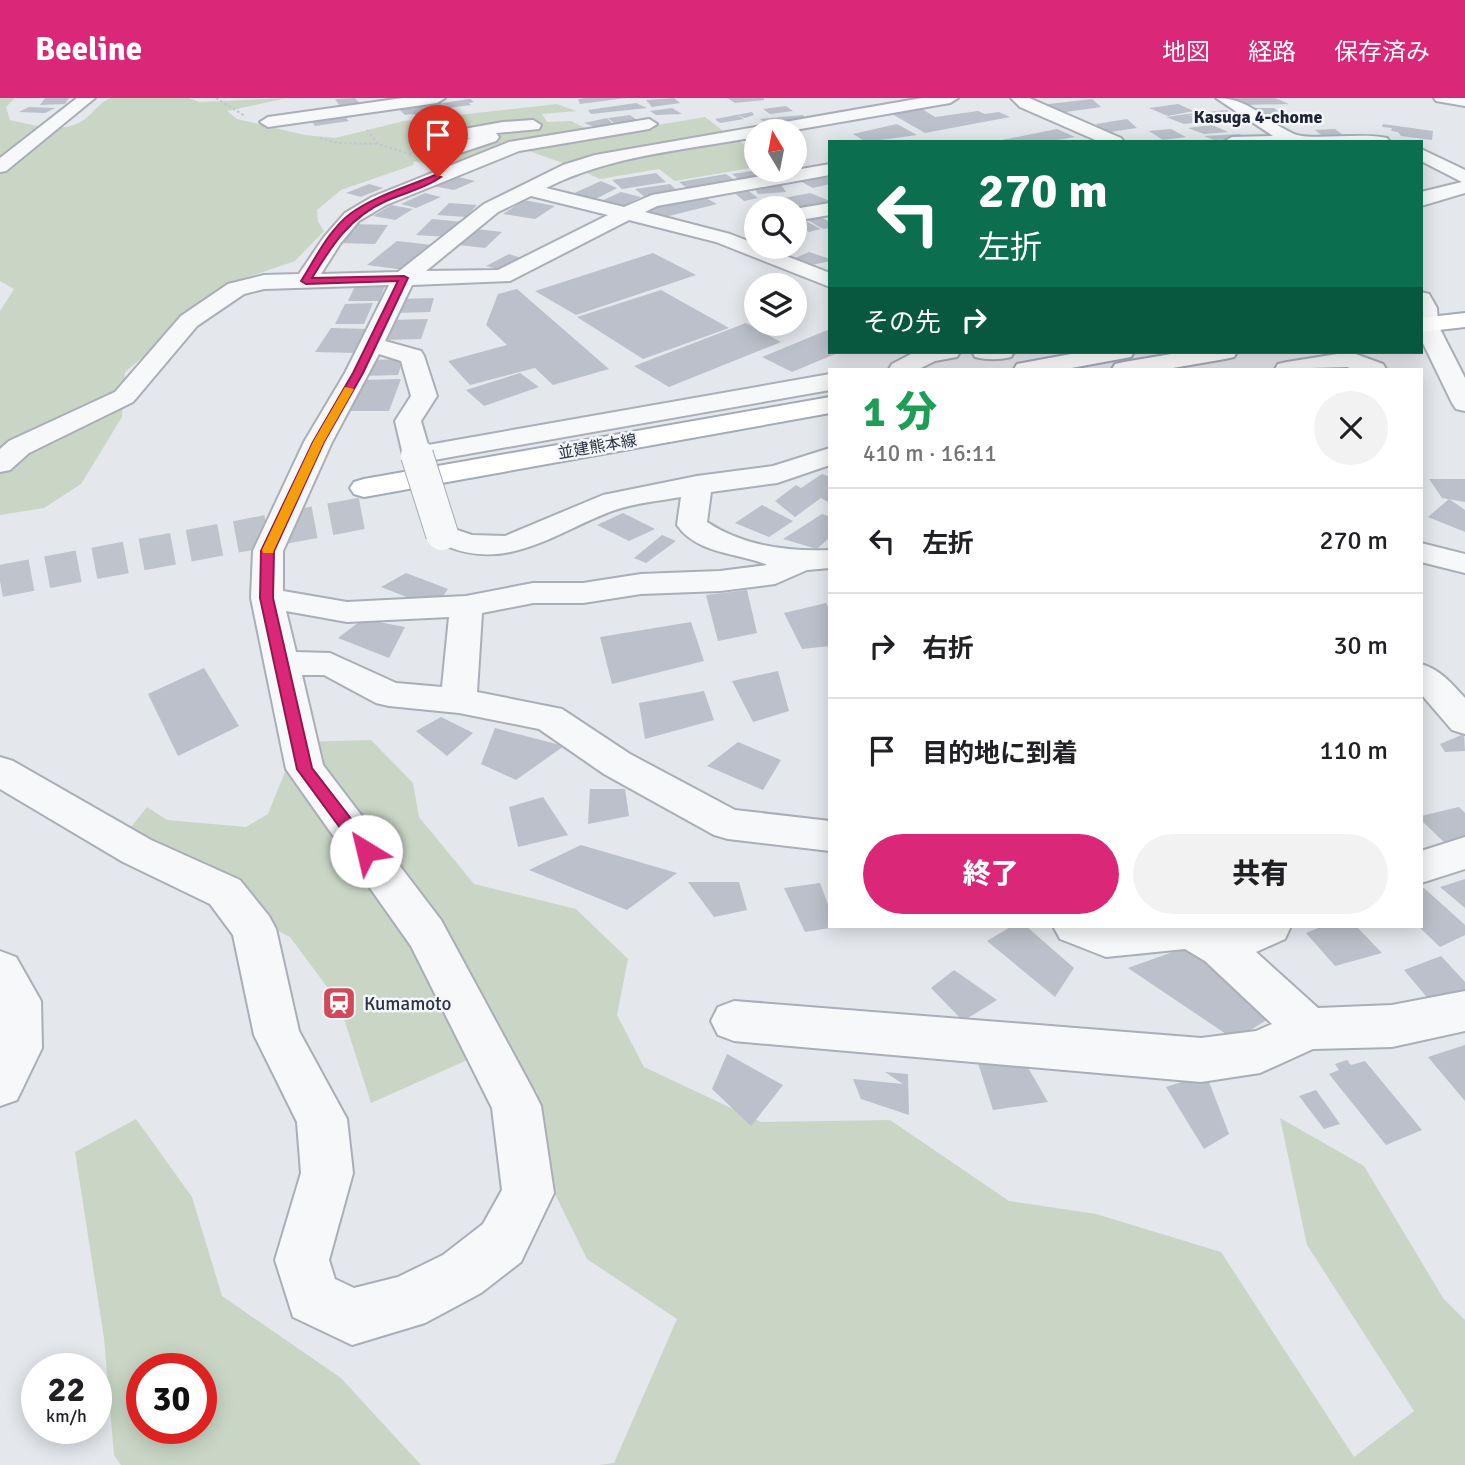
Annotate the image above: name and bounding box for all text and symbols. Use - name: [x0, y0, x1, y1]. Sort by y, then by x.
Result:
- text: Beeline: [35, 29, 142, 70]
- text: 地図: [1162, 37, 1210, 67]
- text: 経路: [1248, 37, 1296, 67]
- text: 保存済み: [1334, 37, 1430, 67]
- pin: [408, 105, 468, 177]
- district label: Kasuga 4-chome: [1194, 106, 1322, 128]
- icon: arrive: [419, 116, 457, 154]
- north arrow: [744, 119, 807, 182]
- map controls: [744, 119, 807, 336]
- text: 270 m: [978, 161, 1108, 221]
- icon: left: [863, 168, 954, 259]
- button: search: [744, 196, 807, 259]
- text: 左折: [978, 228, 1042, 267]
- button: layers: [744, 273, 807, 336]
- icon: right: [955, 301, 993, 339]
- text: その先: [863, 307, 941, 339]
- text: 1 分: [863, 387, 937, 438]
- button: close: [1314, 391, 1388, 465]
- street label: 並建熊本線: [556, 430, 638, 464]
- text: 410 m · 16:11: [863, 439, 997, 468]
- icon: left: [863, 522, 901, 560]
- text: 270 m: [1319, 525, 1388, 557]
- text: 左折: [922, 528, 974, 560]
- icon: right: [863, 627, 901, 665]
- text: 30 m: [1333, 630, 1388, 662]
- text: 右折: [922, 633, 974, 665]
- icon: arrive: [863, 732, 901, 770]
- text: 110 m: [1319, 735, 1388, 767]
- text: 目的地に到着: [922, 738, 1078, 770]
- position arrow: [329, 814, 403, 888]
- button: 終了: [863, 834, 1119, 914]
- button: 共有: [1133, 834, 1388, 914]
- station icon: Kumamoto: [320, 984, 358, 1022]
- place label: Kumamoto: [364, 992, 451, 1016]
- speed limit sign: 30: [126, 1353, 217, 1444]
- text: 22: [48, 1368, 85, 1411]
- text: km/h: [46, 1405, 87, 1427]

